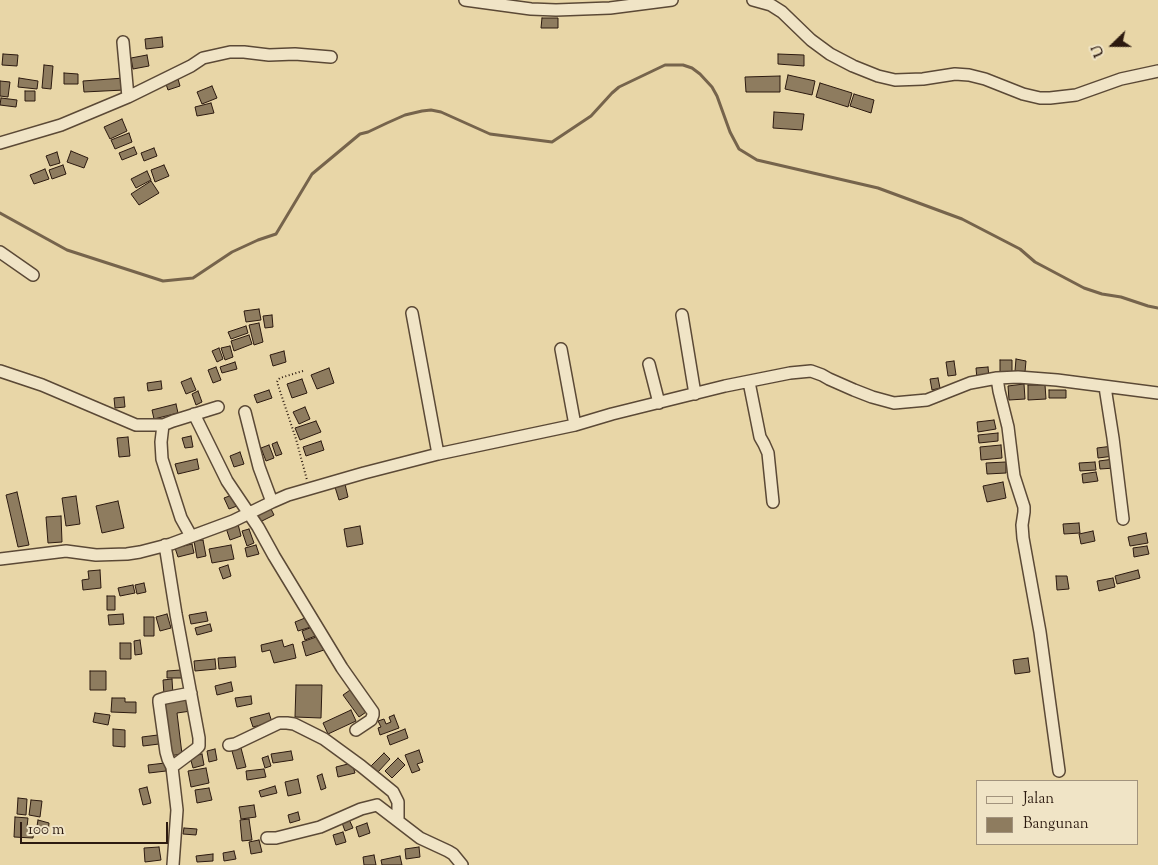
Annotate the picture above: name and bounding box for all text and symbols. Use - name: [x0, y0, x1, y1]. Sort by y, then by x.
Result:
- north arrow: [1088, 20, 1138, 70]
- text: U: [1088, 42, 1111, 60]
- legend: [976, 780, 1138, 845]
- text: Jalan: [1023, 789, 1054, 810]
- scale bar: [22, 812, 170, 844]
- text: Bangunan: [1023, 814, 1089, 835]
- text: 100 m: [28, 820, 64, 841]

